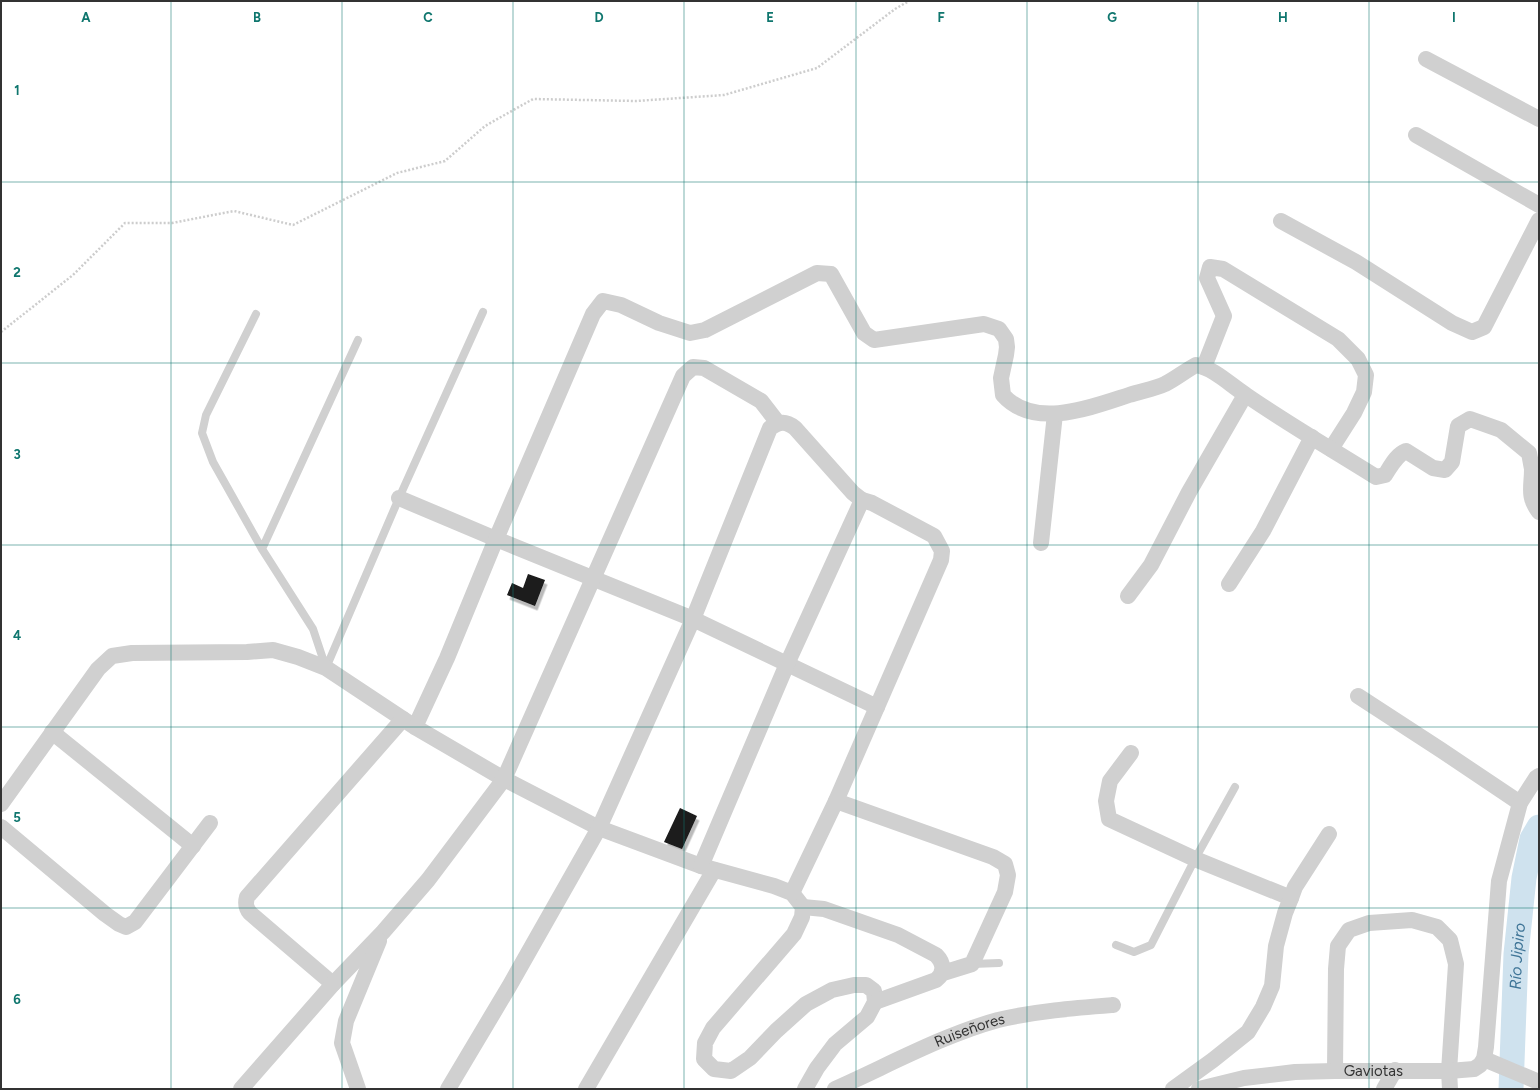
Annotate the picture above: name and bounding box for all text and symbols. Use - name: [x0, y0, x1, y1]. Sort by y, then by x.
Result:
- text: A: [81, 10, 91, 25]
- text: B: [253, 10, 261, 25]
- text: C: [423, 10, 433, 25]
- text: D: [594, 10, 604, 25]
- text: E: [766, 10, 774, 25]
- text: F: [937, 10, 945, 25]
- text: G: [1107, 10, 1117, 25]
- text: H: [1278, 10, 1288, 25]
- text: I: [1452, 10, 1456, 25]
- text: 1: [14, 83, 20, 98]
- text: 2: [13, 265, 21, 280]
- text: 3: [13, 447, 21, 462]
- text: 4: [13, 628, 21, 643]
- text: 5: [13, 810, 21, 825]
- water label: Río Jipiro: [1506, 922, 1529, 990]
- text: 6: [13, 992, 21, 1007]
- street label: Ruiseñores: [932, 1010, 1007, 1051]
- street label: Gaviotas: [1344, 1062, 1403, 1080]

